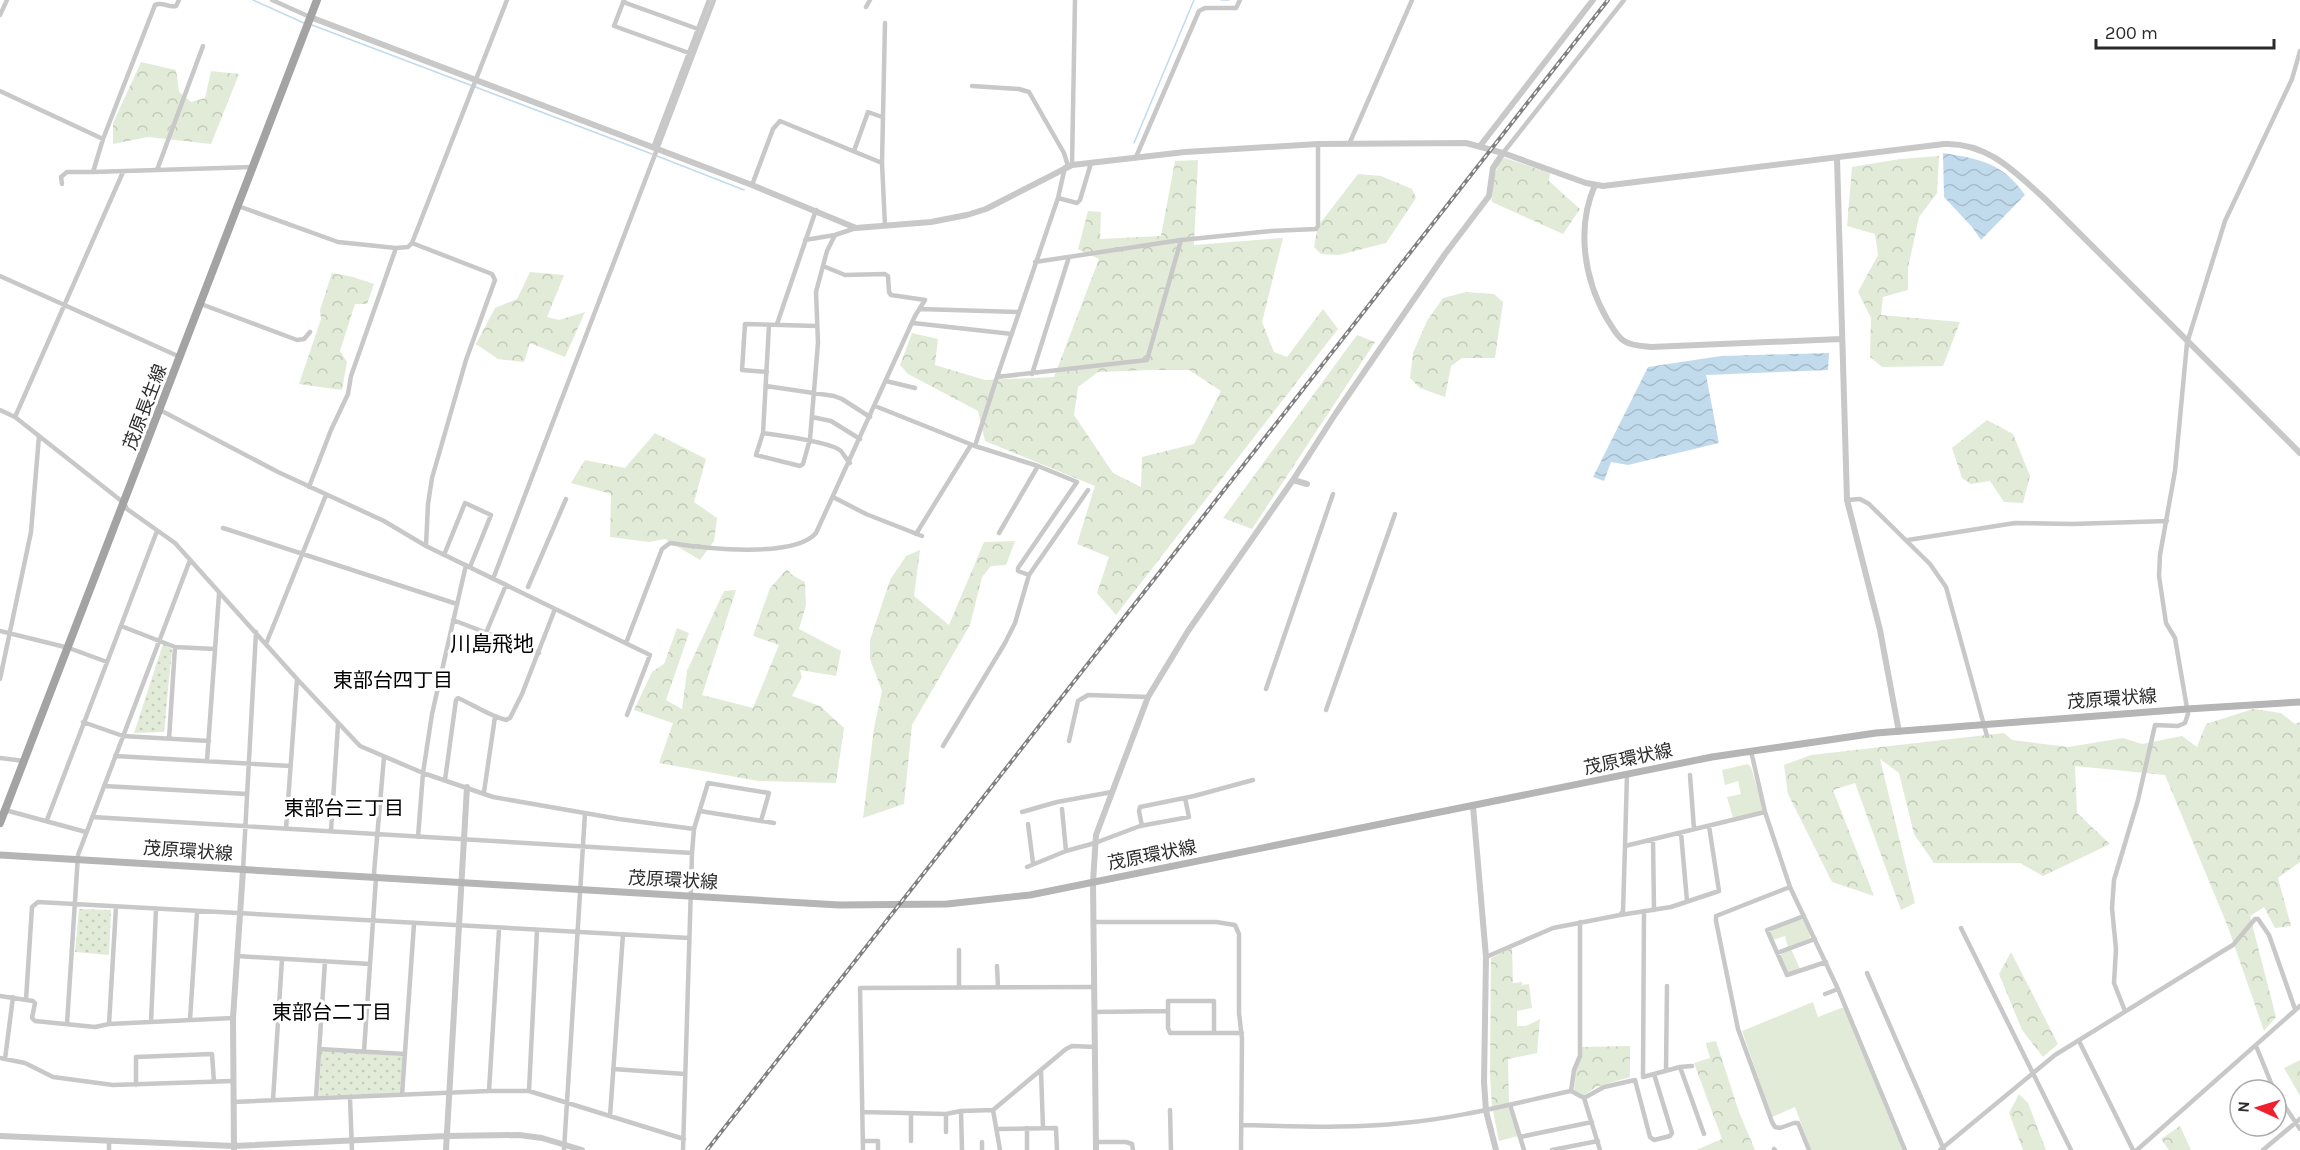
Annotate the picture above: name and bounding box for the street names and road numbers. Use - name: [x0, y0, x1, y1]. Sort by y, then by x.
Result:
- street label: 茂原長生線: [119, 361, 171, 453]
- street label: 茂原環状線: [2066, 685, 2158, 713]
- street label: 茂原環状線: [1582, 739, 1674, 779]
- street label: 茂原環状線: [1106, 836, 1198, 874]
- street label: 茂原環状線: [142, 837, 234, 865]
- street label: 茂原環状線: [627, 867, 719, 893]

